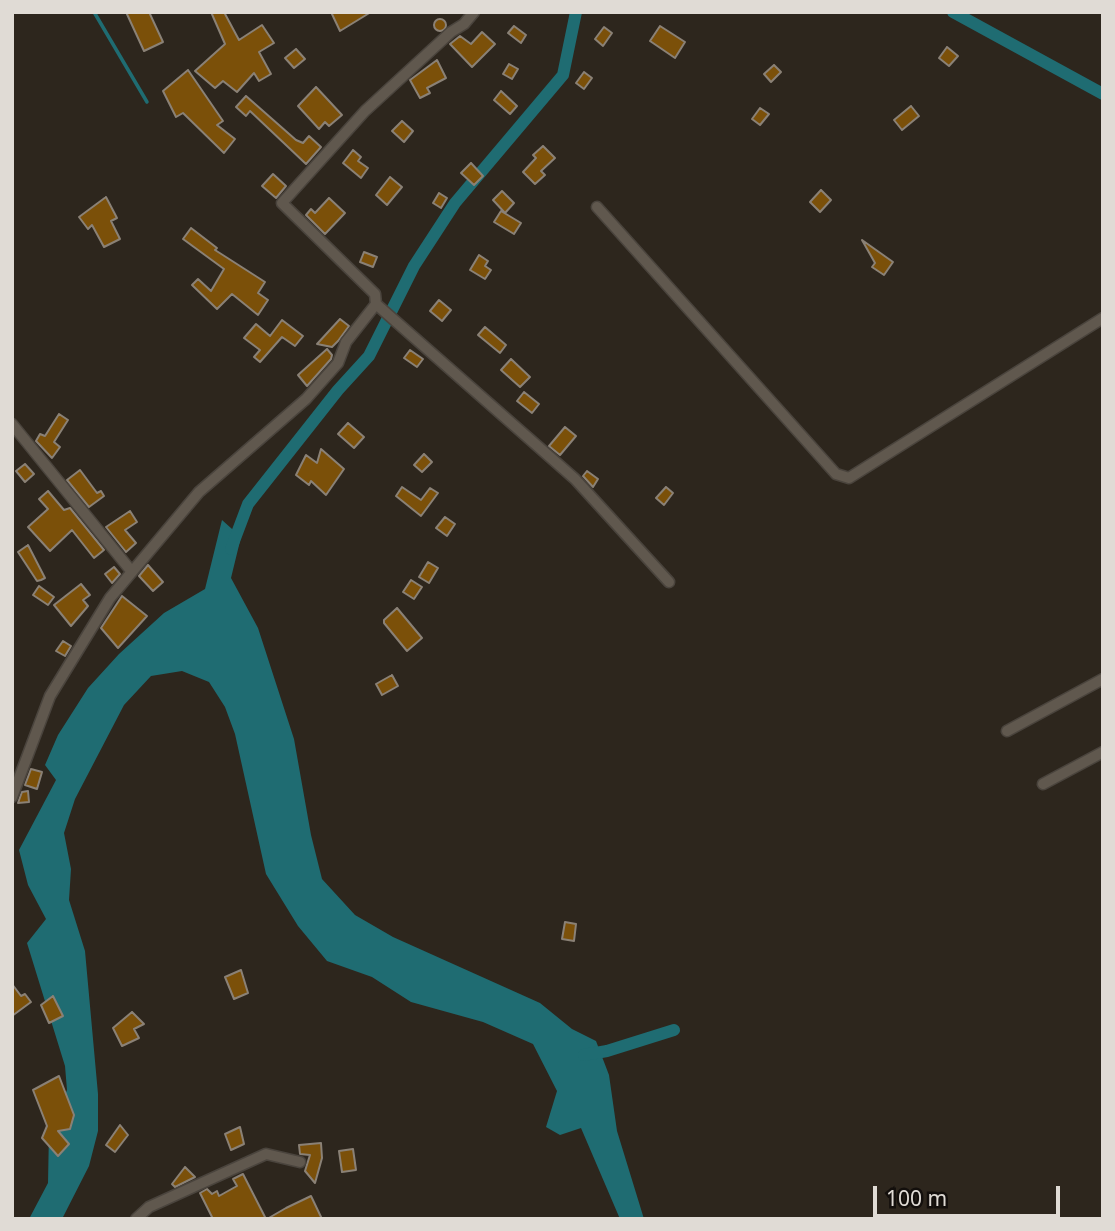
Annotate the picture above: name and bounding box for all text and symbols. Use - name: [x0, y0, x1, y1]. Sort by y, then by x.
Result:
- scale bar: [877, 1172, 1064, 1216]
- text: 100 m: [886, 1184, 947, 1212]

